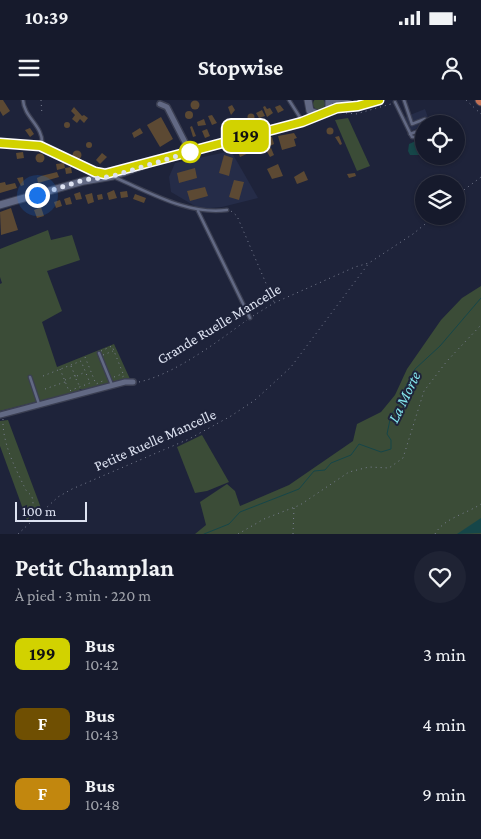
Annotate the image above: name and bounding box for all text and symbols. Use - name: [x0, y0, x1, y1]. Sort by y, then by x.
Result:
- text: 10:39: [25, 7, 69, 28]
- icon: menu: [15, 54, 43, 82]
- icon: person: [438, 54, 466, 82]
- text: Stopwise: [198, 55, 283, 80]
- map controls: [415, 115, 465, 225]
- button: locate: [415, 115, 465, 165]
- line badge: 199: [217, 120, 275, 152]
- text: 199: [233, 126, 259, 146]
- unlabelled marker: [179, 141, 201, 163]
- button: layers: [415, 175, 465, 225]
- your location: [25, 183, 50, 208]
- street label: Grande Ruelle Mancelle: [154, 281, 284, 367]
- water label: La Morte: [384, 369, 424, 425]
- street label: Petite Ruelle Mancelle: [92, 406, 219, 474]
- scale bar: [15, 499, 88, 522]
- text: 100 m: [22, 503, 56, 519]
- button: heart: [414, 551, 466, 603]
- text: Petit Champlan: [15, 554, 174, 581]
- text: À pied · 3 min · 220 m: [15, 587, 151, 604]
- text: Bus: [85, 635, 115, 656]
- text: 199: [29, 644, 56, 664]
- text: 3 min: [423, 644, 466, 665]
- text: 10:42: [85, 656, 119, 673]
- text: Bus: [85, 705, 115, 726]
- text: F: [38, 714, 47, 734]
- text: 4 min: [422, 714, 466, 735]
- text: 10:43: [85, 726, 119, 743]
- text: Bus: [85, 775, 115, 796]
- text: F: [38, 784, 47, 804]
- text: 9 min: [422, 784, 466, 805]
- text: 10:48: [85, 796, 120, 813]

